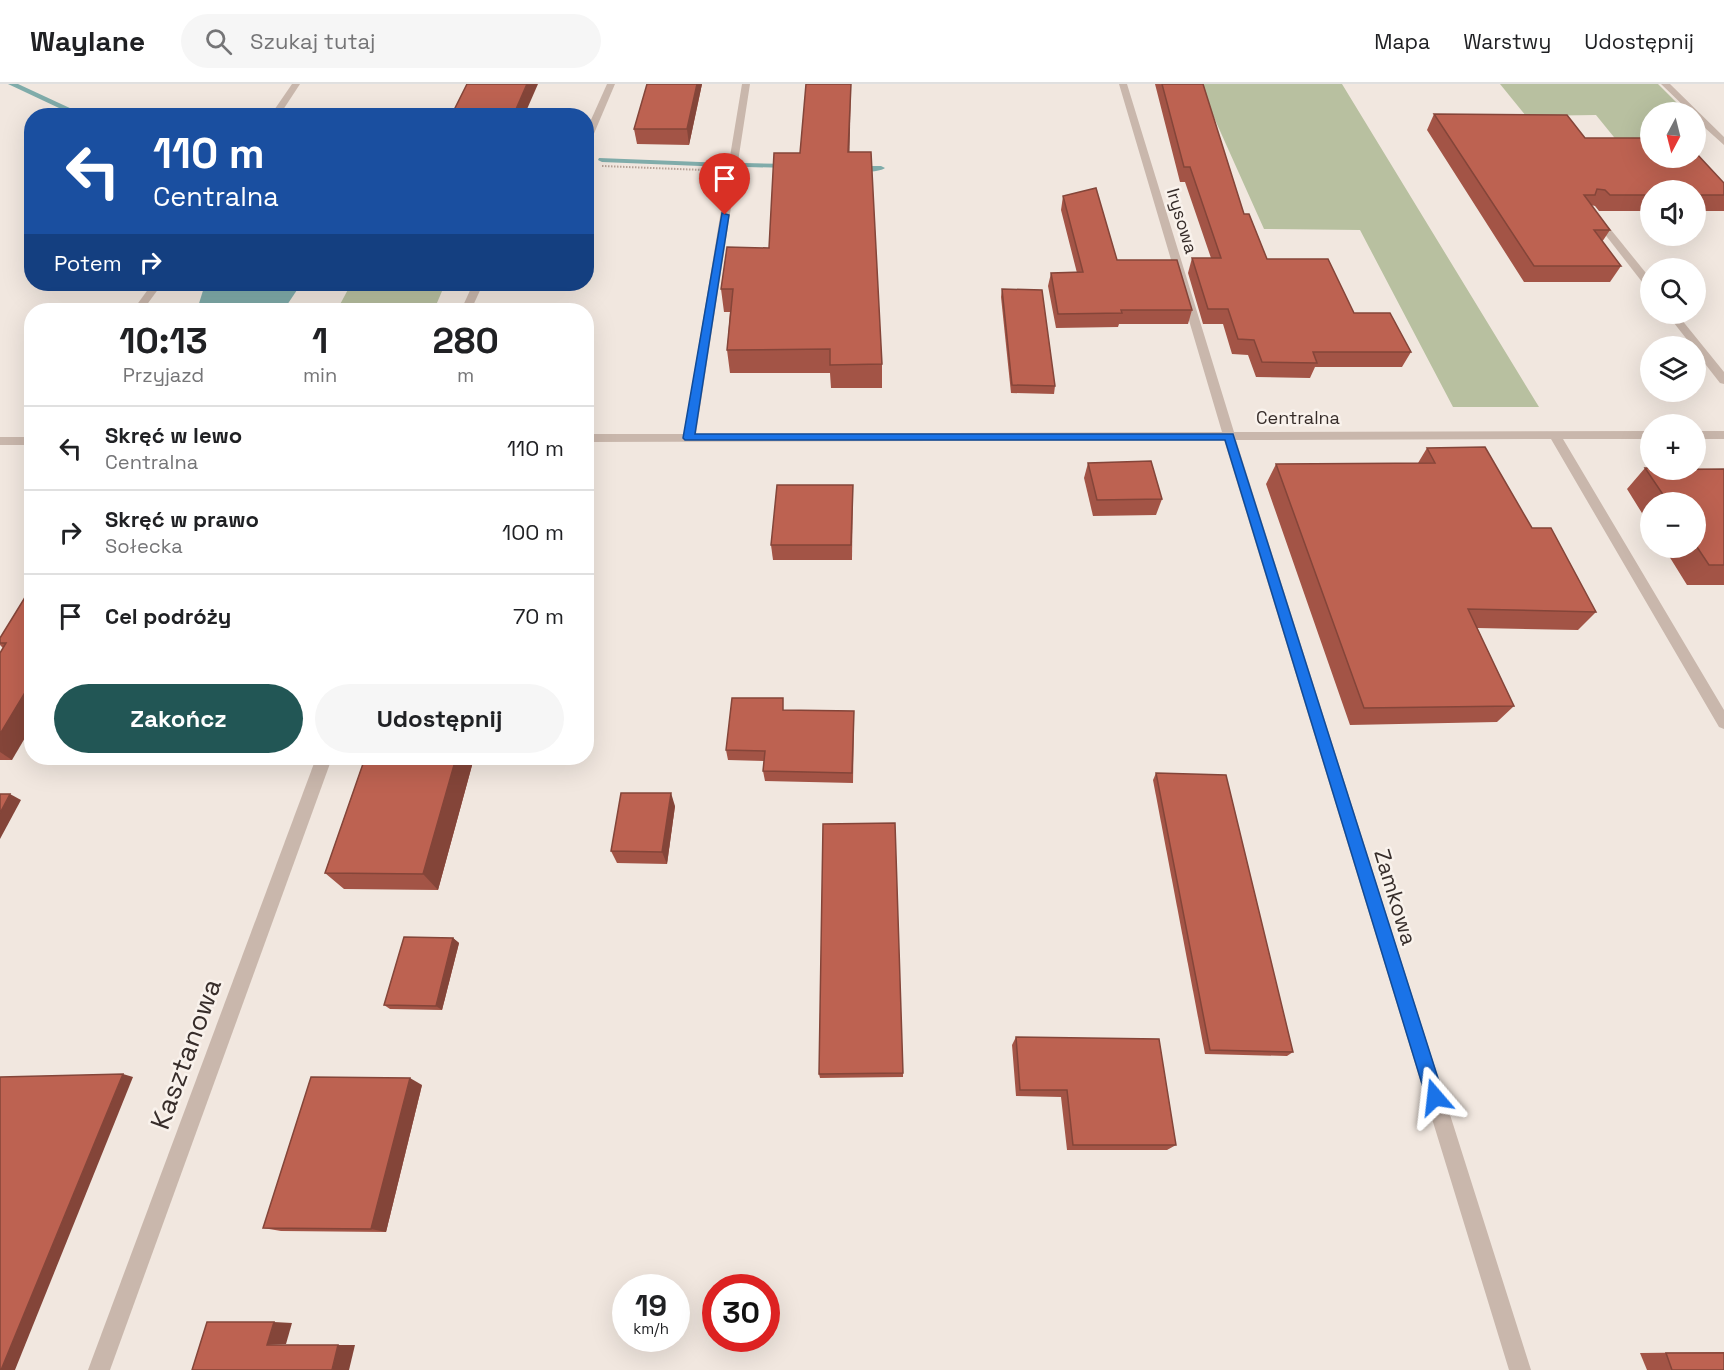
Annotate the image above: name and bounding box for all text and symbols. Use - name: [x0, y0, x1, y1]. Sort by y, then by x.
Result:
- search box: [181, 14, 601, 68]
- text: Waylane: [30, 23, 145, 59]
- icon: search: [202, 25, 235, 58]
- text: Szukaj tutaj: [250, 27, 376, 55]
- text: Mapa: [1374, 28, 1430, 55]
- text: Warstwy: [1463, 28, 1551, 55]
- text: Udostępnij: [1584, 28, 1694, 55]
- north arrow: [1640, 102, 1706, 168]
- map controls: [1640, 102, 1706, 558]
- text: 110 m: [153, 127, 265, 180]
- icon: left: [54, 132, 132, 210]
- pin: [699, 153, 750, 215]
- icon: arrive: [708, 162, 741, 195]
- text: Centralna: [153, 179, 279, 214]
- button: sound: [1640, 180, 1706, 246]
- street label: Irysowa: [1162, 185, 1203, 256]
- icon: right: [134, 246, 167, 279]
- text: Potem: [54, 249, 122, 277]
- button: search: [1640, 258, 1706, 324]
- text: 10:13: [119, 318, 208, 364]
- text: 1: [312, 318, 328, 364]
- text: 280: [432, 318, 499, 364]
- button: layers: [1640, 336, 1706, 402]
- text: Przyjazd: [123, 362, 204, 388]
- text: min: [303, 362, 337, 388]
- text: m: [457, 362, 474, 388]
- street label: Centralna: [1256, 406, 1340, 429]
- button: +: [1640, 414, 1706, 480]
- text: Skręć w lewo: [105, 421, 242, 449]
- icon: left: [54, 432, 87, 465]
- text: 110 m: [507, 434, 564, 462]
- text: Centralna: [105, 449, 198, 475]
- button: −: [1640, 492, 1706, 558]
- text: Skręć w prawo: [105, 505, 259, 533]
- icon: right: [54, 516, 87, 549]
- text: 100 m: [502, 518, 564, 546]
- text: Sołecka: [105, 533, 183, 559]
- icon: arrive: [54, 600, 87, 633]
- text: Cel podróży: [105, 602, 231, 630]
- text: 70 m: [513, 602, 564, 630]
- button: Zakończ: [54, 684, 303, 753]
- button: Udostępnij: [315, 684, 564, 753]
- street label: Zamkowa: [1368, 846, 1424, 949]
- street label: Kasztanowa: [142, 974, 229, 1134]
- position arrow: [1403, 1065, 1467, 1129]
- speed limit sign: 30: [702, 1274, 780, 1352]
- text: 19: [635, 1286, 667, 1325]
- text: km/h: [633, 1319, 669, 1338]

